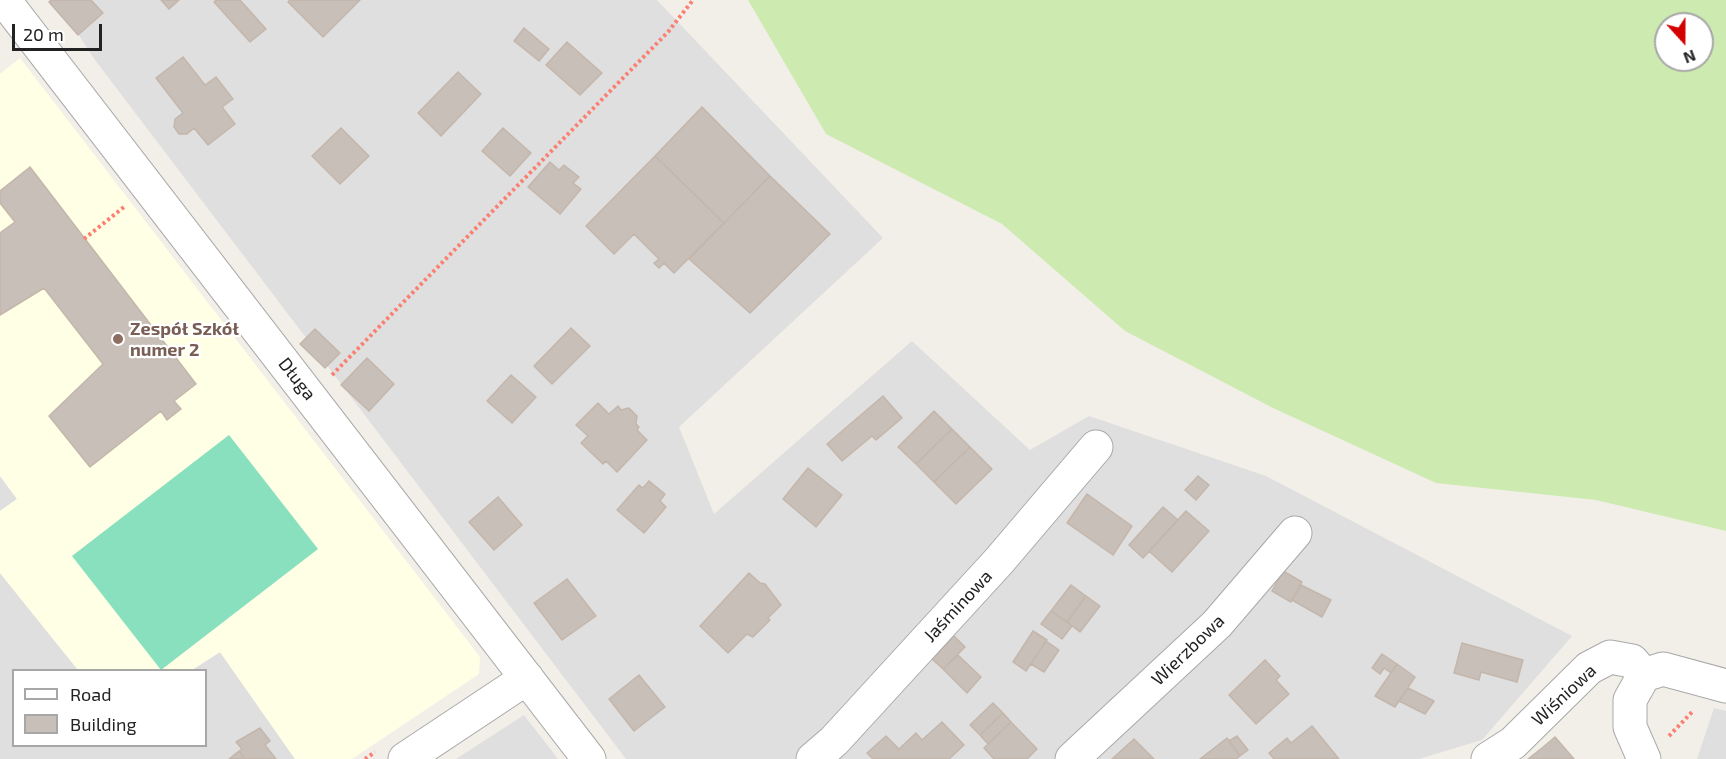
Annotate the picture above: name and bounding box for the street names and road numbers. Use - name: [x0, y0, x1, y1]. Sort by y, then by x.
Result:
- street label: Długa: [274, 353, 320, 405]
- street label: Jaśminowa: [919, 565, 997, 647]
- street label: Wierzbowa: [1147, 610, 1229, 690]
- street label: Wiśniowa: [1527, 660, 1601, 730]

